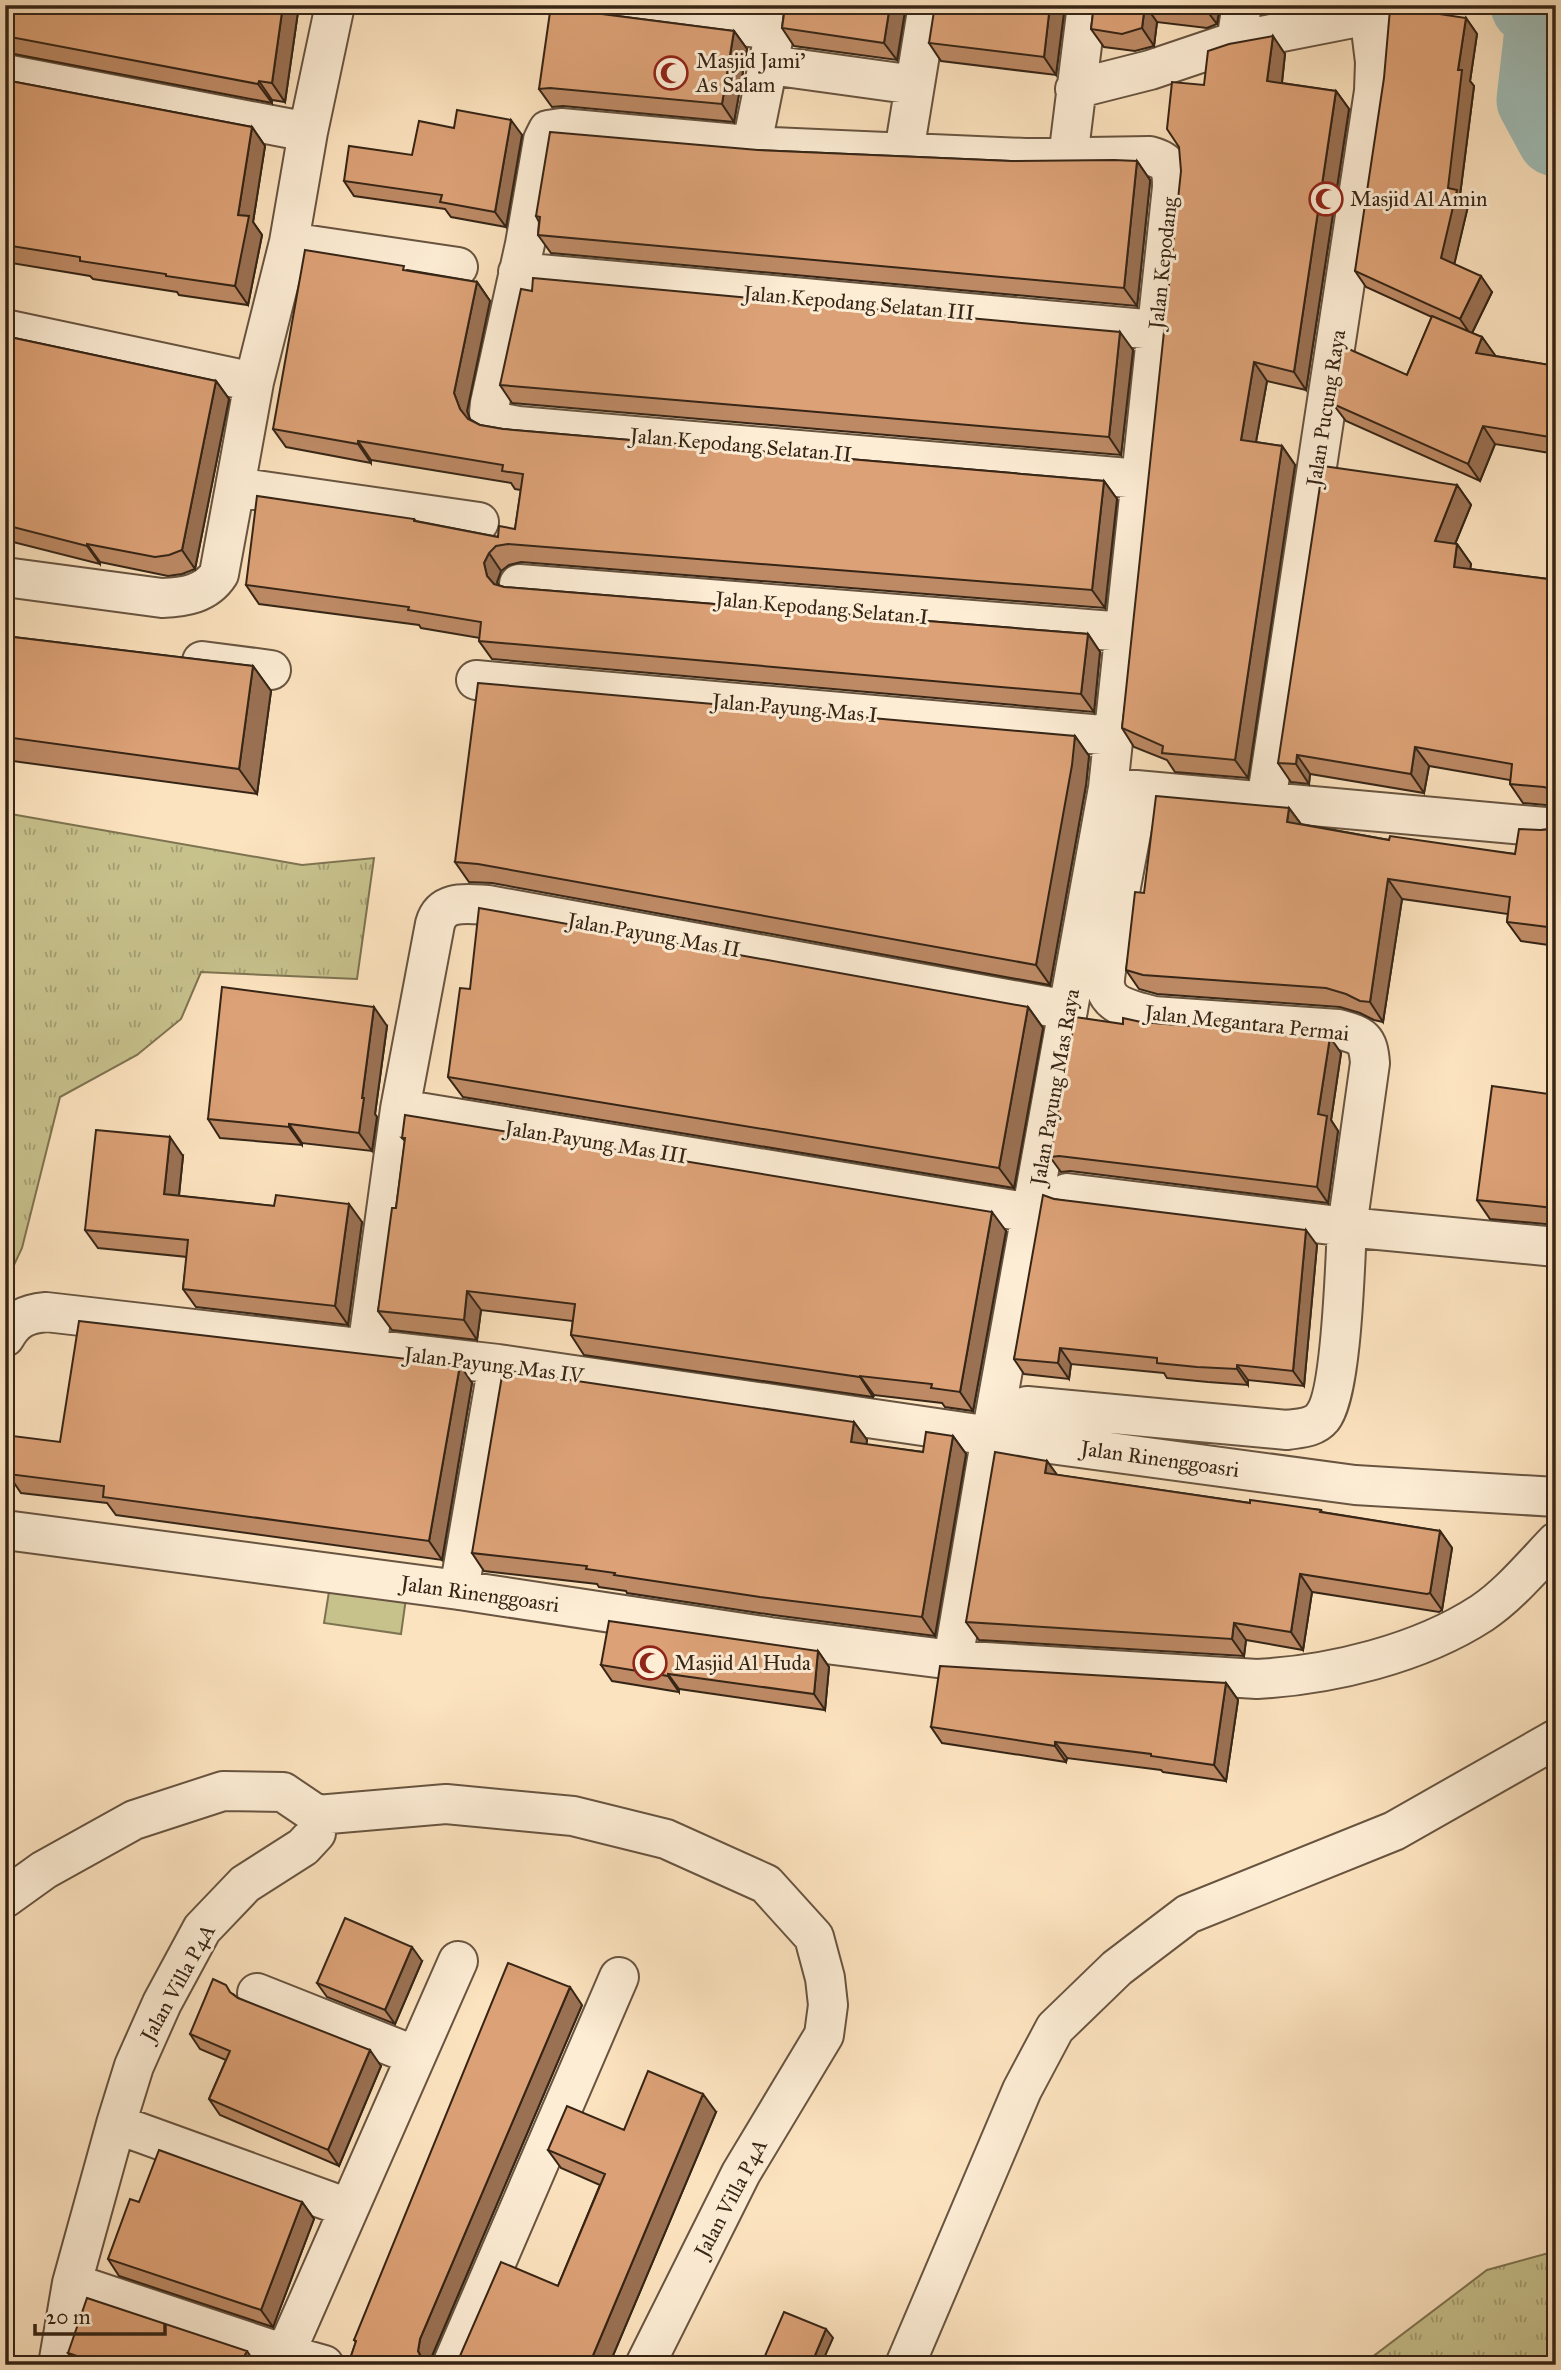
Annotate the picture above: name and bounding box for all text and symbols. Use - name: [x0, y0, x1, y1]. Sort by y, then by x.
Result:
- place label: Masjid Jami' As Salam: [695, 48, 806, 98]
- mosque icon: Masjid Jami' As Salam: [652, 54, 690, 92]
- mosque icon: Masjid Al Amin: [1307, 180, 1345, 218]
- place label: Masjid Al Amin: [1350, 186, 1487, 212]
- street label: Jalan Kepodang: [1143, 196, 1183, 332]
- street label: Jalan Kepodang Selatan III: [740, 280, 976, 326]
- street label: Jalan Pucung Raya: [1300, 328, 1351, 490]
- street label: Jalan Kepodang Selatan II: [627, 422, 853, 468]
- street label: Jalan Kepodang Selatan I: [712, 586, 930, 630]
- street label: Jalan Payung Mas I: [709, 688, 879, 728]
- street label: Jalan Payung Mas II: [564, 907, 742, 963]
- street label: Jalan Payung Mas Raya: [1025, 987, 1085, 1189]
- street label: Jalan Megantara Permai: [1142, 999, 1351, 1047]
- street label: Jalan Payung Mas III: [501, 1114, 689, 1169]
- street label: Jalan Payung Mas IV: [401, 1341, 587, 1389]
- street label: Jalan Rinenggoasri: [1077, 1435, 1241, 1483]
- street label: Jalan Rinenggoasri: [397, 1570, 561, 1618]
- mosque icon: Masjid Al Huda: [631, 1644, 669, 1682]
- place label: Masjid Al Huda: [674, 1650, 811, 1676]
- street label: Jalan Villa P4A: [134, 1920, 221, 2048]
- street label: Jalan Villa P4A: [688, 2134, 773, 2263]
- scale bar: [35, 2293, 164, 2337]
- text: 20 m: [46, 2304, 91, 2330]

